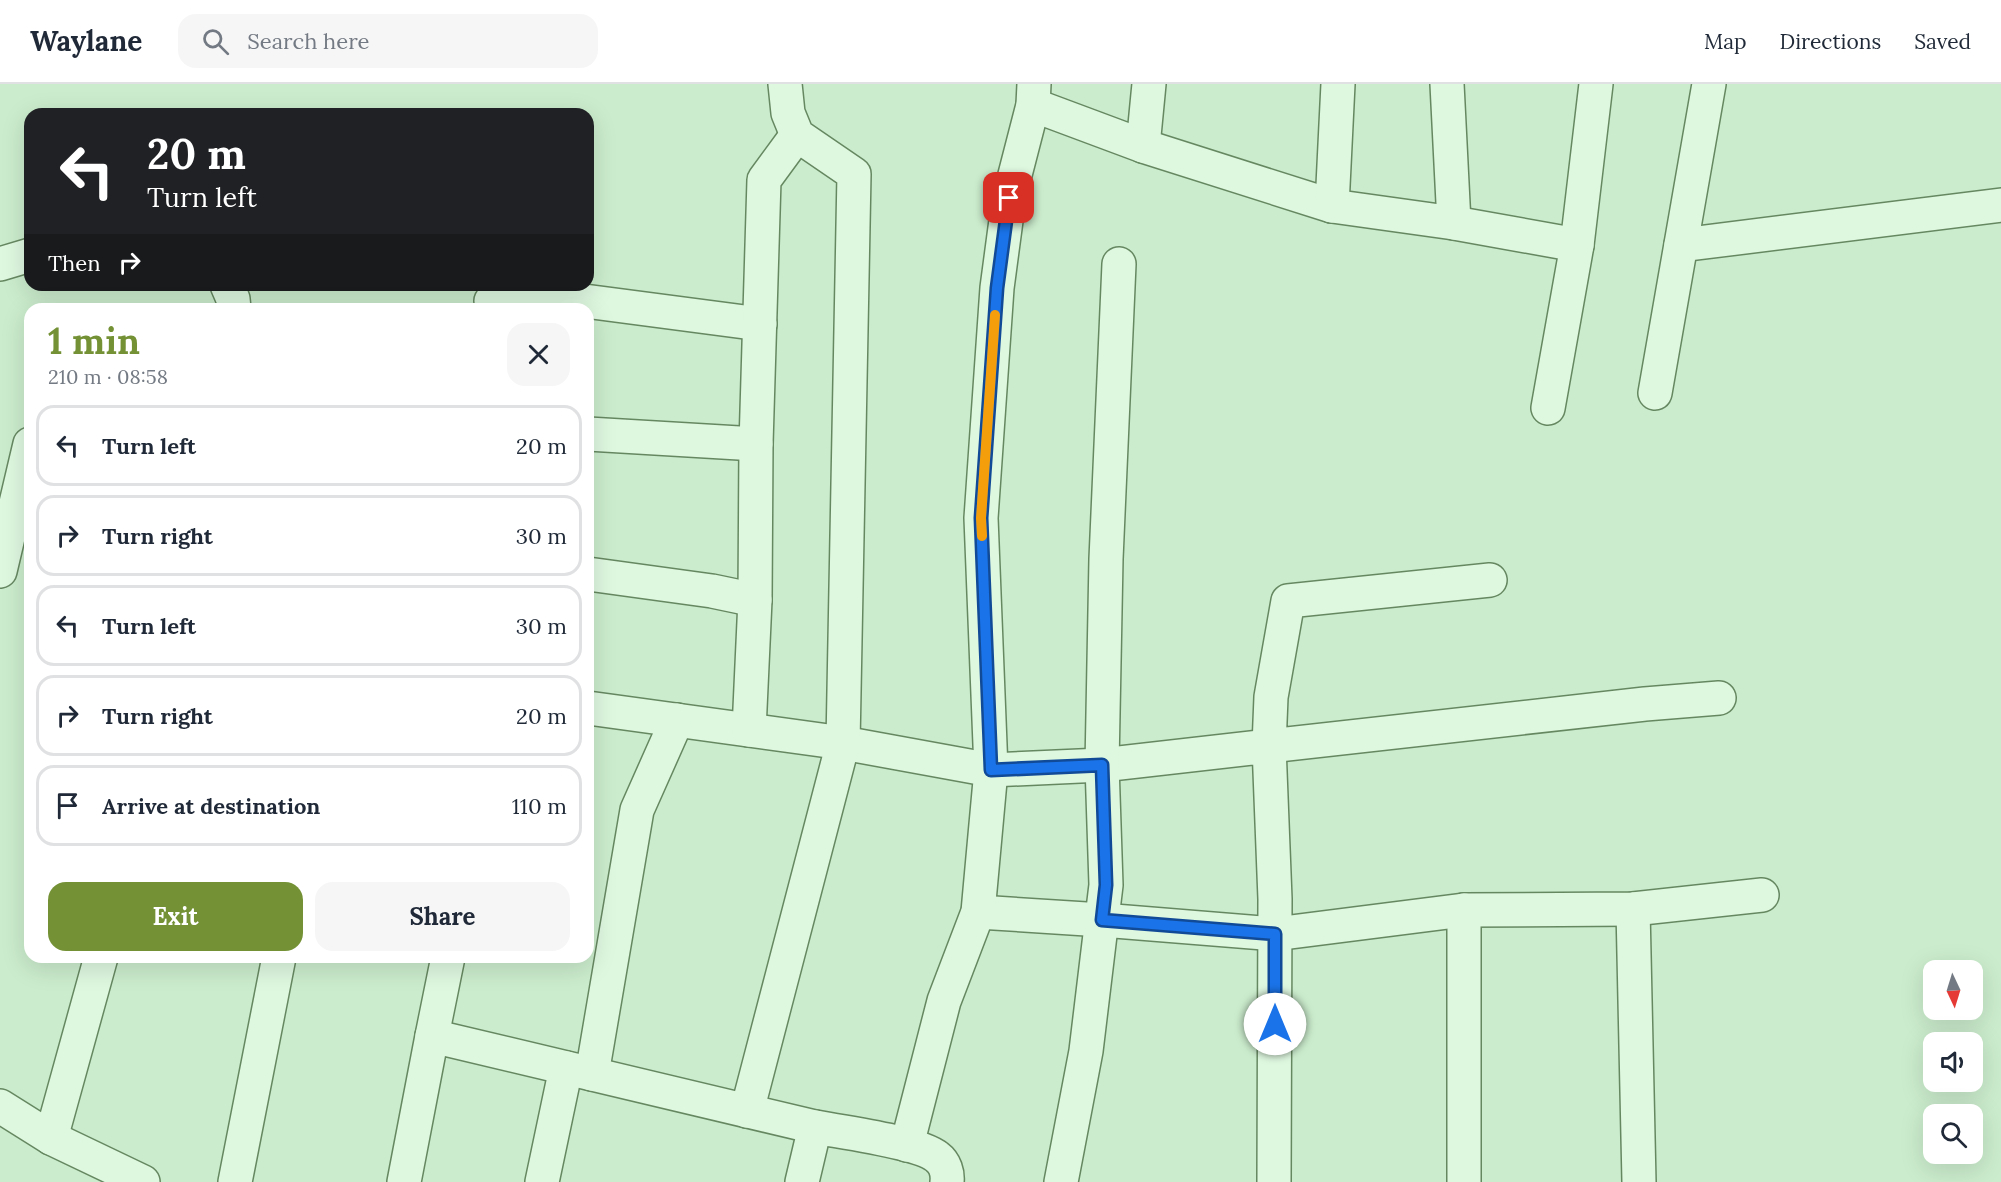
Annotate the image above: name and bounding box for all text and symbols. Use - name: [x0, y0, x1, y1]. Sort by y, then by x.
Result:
- search box: [178, 14, 598, 68]
- text: Waylane: [30, 23, 142, 59]
- icon: search: [199, 25, 232, 58]
- text: Search here: [247, 27, 370, 55]
- text: Map: [1704, 28, 1747, 55]
- text: Directions: [1780, 28, 1881, 55]
- text: Saved: [1914, 28, 1971, 55]
- text: 20 m: [147, 127, 246, 181]
- icon: left: [48, 132, 126, 210]
- pin: [983, 172, 1034, 223]
- text: Turn left: [147, 180, 257, 214]
- icon: arrive: [992, 181, 1025, 214]
- icon: right: [113, 246, 146, 279]
- text: Then: [48, 249, 101, 277]
- text: 1 min: [48, 318, 140, 364]
- button: close: [507, 323, 570, 386]
- text: 210 m · 08:58: [48, 364, 168, 389]
- icon: left: [51, 429, 84, 462]
- text: Turn left: [102, 432, 196, 460]
- text: 20 m: [516, 432, 567, 460]
- icon: right: [51, 519, 84, 552]
- text: Turn right: [102, 522, 213, 550]
- text: 30 m: [516, 522, 567, 550]
- icon: left: [51, 609, 84, 642]
- text: Turn left: [102, 612, 196, 640]
- text: 30 m: [516, 612, 567, 640]
- icon: right: [51, 699, 84, 732]
- text: Turn right: [102, 702, 213, 730]
- text: 20 m: [516, 702, 567, 730]
- icon: arrive: [51, 789, 84, 822]
- text: Arrive at destination: [102, 792, 320, 820]
- text: 110 m: [512, 792, 567, 820]
- button: Exit: [48, 882, 303, 951]
- button: Share: [315, 882, 570, 951]
- north arrow: [1923, 960, 1983, 1020]
- map controls: [1923, 960, 1983, 1164]
- position arrow: [1243, 992, 1307, 1056]
- button: sound: [1923, 1032, 1983, 1092]
- button: search: [1923, 1104, 1983, 1164]

